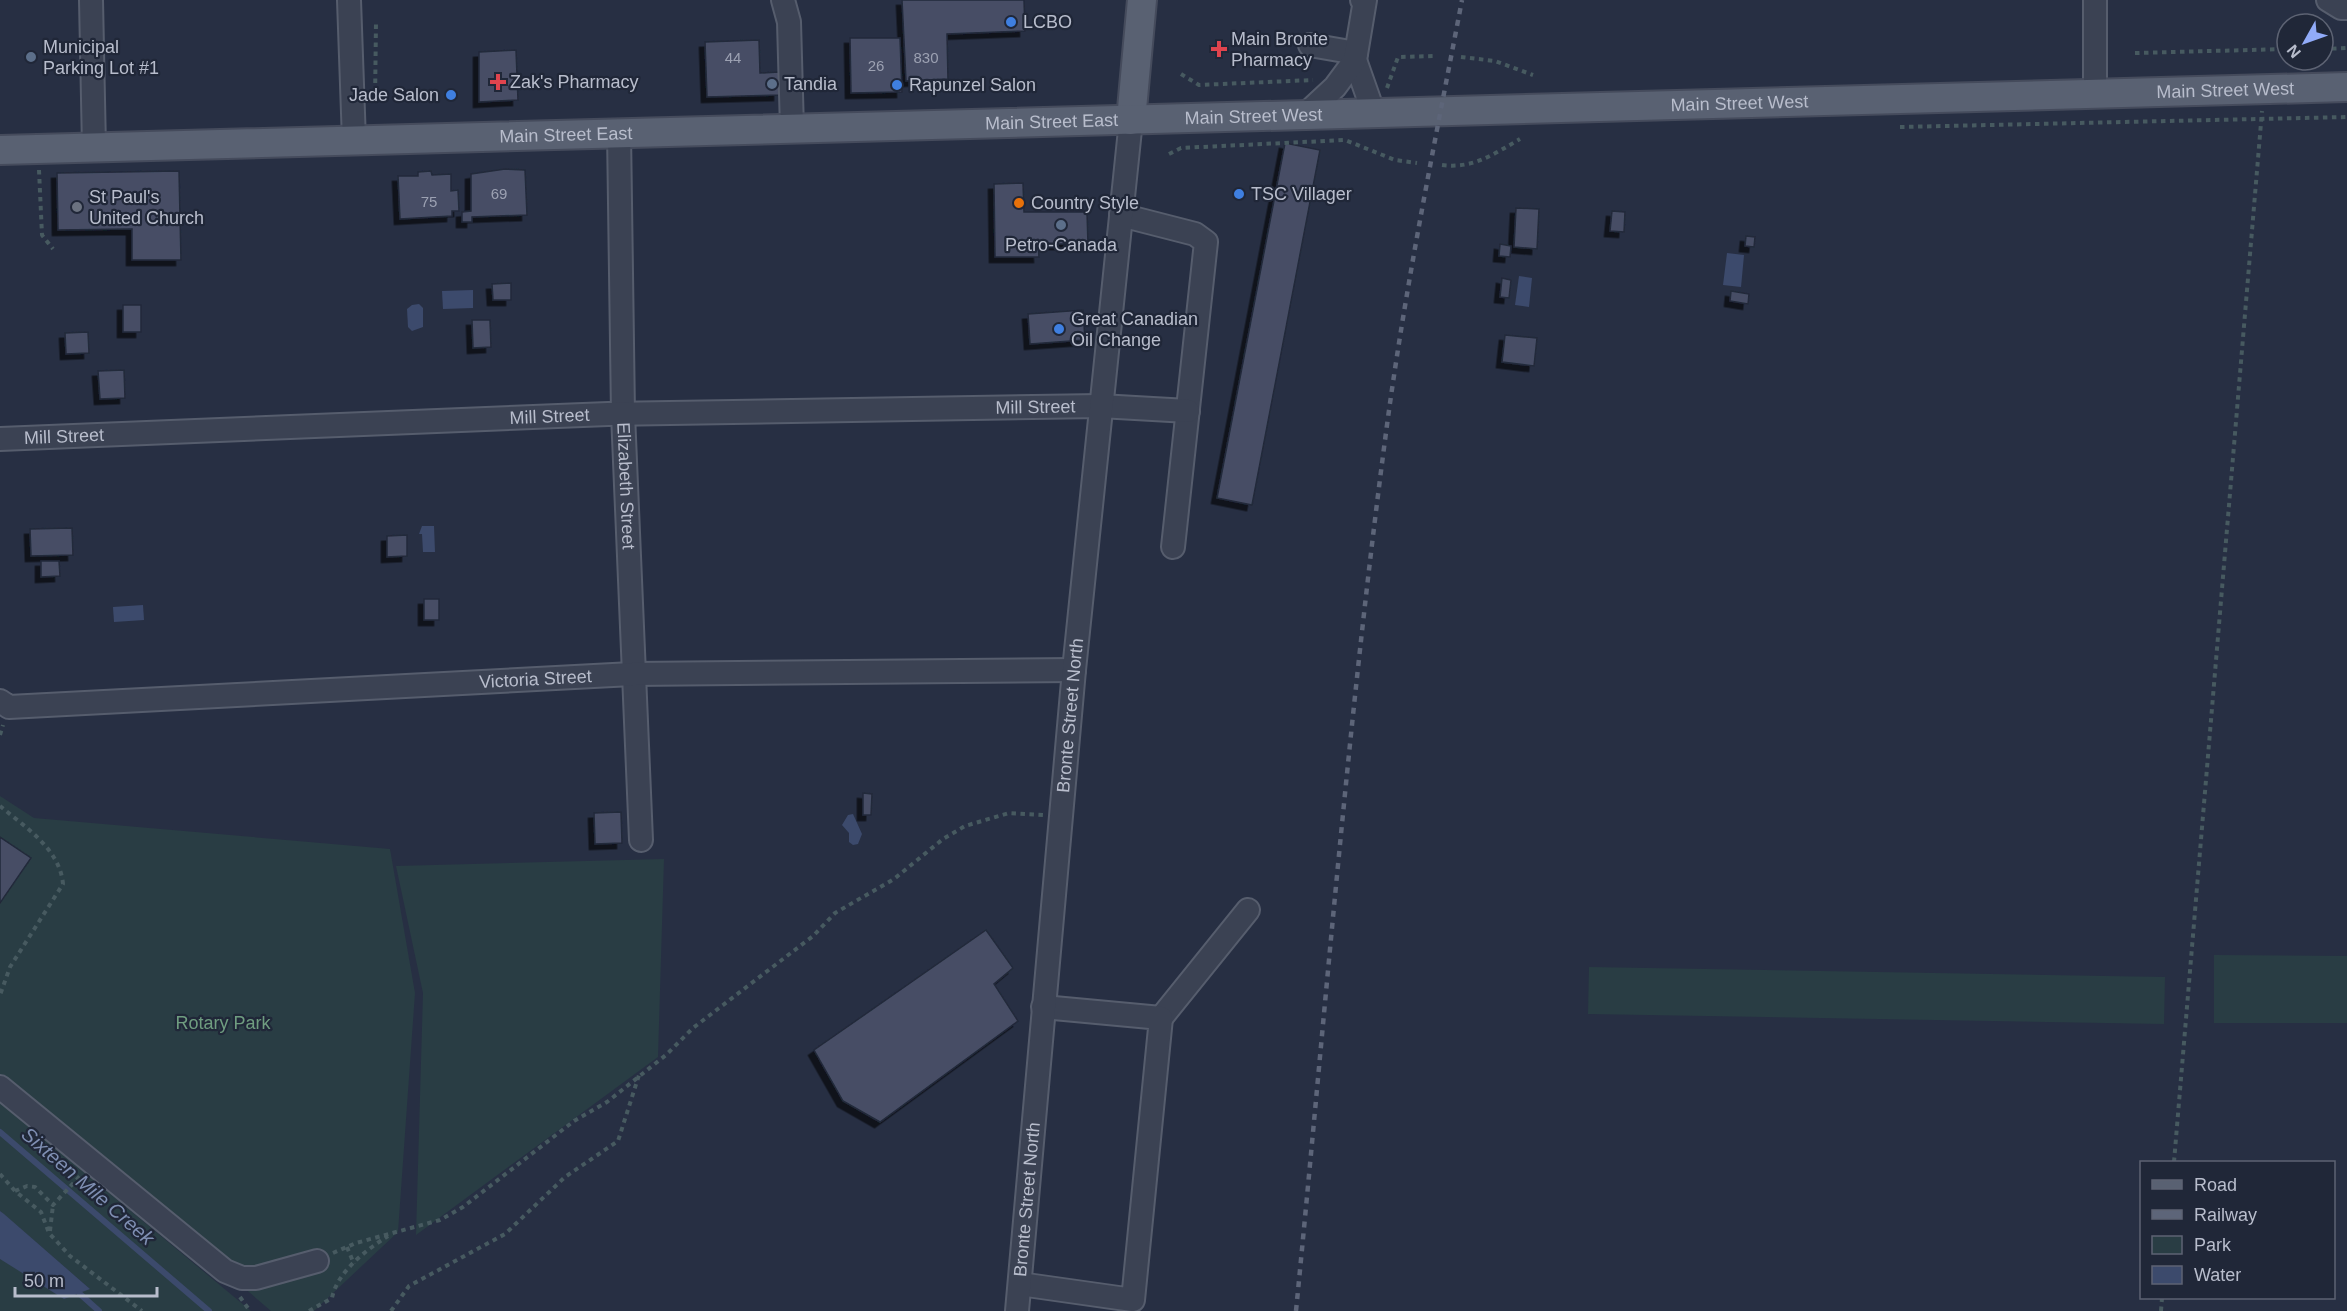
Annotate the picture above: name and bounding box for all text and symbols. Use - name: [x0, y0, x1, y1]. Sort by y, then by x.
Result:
- place label: LCBO: [1023, 12, 1072, 32]
- north arrow: [2275, 12, 2335, 72]
- marker: LCBO: [1004, 15, 1018, 29]
- place label: Main Bronte Pharmacy: [1231, 29, 1328, 70]
- place label: Municipal Parking Lot #1: [43, 37, 159, 78]
- text: N: [2284, 41, 2304, 61]
- marker: Main Bronte Pharmacy: [1212, 42, 1226, 56]
- house number: 44: [725, 49, 741, 66]
- house number: 830: [913, 49, 939, 66]
- marker: Municipal Parking Lot #1: [24, 50, 38, 64]
- house number: 26: [868, 57, 884, 74]
- place label: Zak's Pharmacy: [510, 72, 638, 92]
- place label: Tandia: [784, 74, 838, 94]
- marker: Zak's Pharmacy: [491, 75, 505, 89]
- place label: Rapunzel Salon: [909, 75, 1036, 95]
- marker: Tandia: [765, 77, 779, 91]
- marker: Rapunzel Salon: [890, 78, 904, 92]
- street label: Main Street West: [2156, 78, 2294, 102]
- place label: Jade Salon: [349, 85, 439, 105]
- marker: Jade Salon: [444, 88, 458, 102]
- street label: Main Street West: [1670, 91, 1809, 115]
- street label: Main Street West: [1184, 105, 1323, 128]
- street label: Main Street East: [985, 110, 1118, 134]
- street label: Main Street East: [499, 123, 633, 147]
- place label: TSC Villager: [1251, 184, 1352, 204]
- house number: 69: [491, 185, 507, 202]
- place label: St Paul's United Church: [89, 187, 204, 228]
- marker: TSC Villager: [1232, 187, 1246, 201]
- house number: 75: [421, 193, 437, 210]
- place label: Country Style: [1031, 193, 1139, 213]
- marker: Country Style: [1012, 196, 1026, 210]
- marker: St Paul's United Church: [70, 200, 84, 214]
- marker: Petro-Canada: [1054, 218, 1068, 232]
- place label: Petro-Canada: [1005, 235, 1118, 255]
- place label: Great Canadian Oil Change: [1071, 309, 1198, 350]
- marker: Great Canadian Oil Change: [1052, 322, 1066, 336]
- street label: Mill Street: [995, 396, 1076, 418]
- street label: Mill Street: [509, 405, 590, 428]
- street label: Elizabeth Street: [613, 422, 639, 550]
- street label: Mill Street: [24, 425, 104, 448]
- street label: Bronte Street North: [1053, 637, 1087, 794]
- street label: Victoria Street: [479, 666, 592, 692]
- park label: Rotary Park: [175, 1013, 272, 1033]
- street label: Bronte Street North: [1010, 1121, 1044, 1278]
- water label: Sixteen Mile Creek: [17, 1123, 159, 1250]
- legend: [2140, 1161, 2335, 1299]
- text: Road: [2194, 1175, 2237, 1195]
- text: Railway: [2194, 1205, 2257, 1225]
- text: Park: [2194, 1235, 2232, 1255]
- scale bar: [15, 1260, 158, 1298]
- text: Water: [2194, 1265, 2241, 1285]
- text: 50 m: [24, 1271, 64, 1291]

